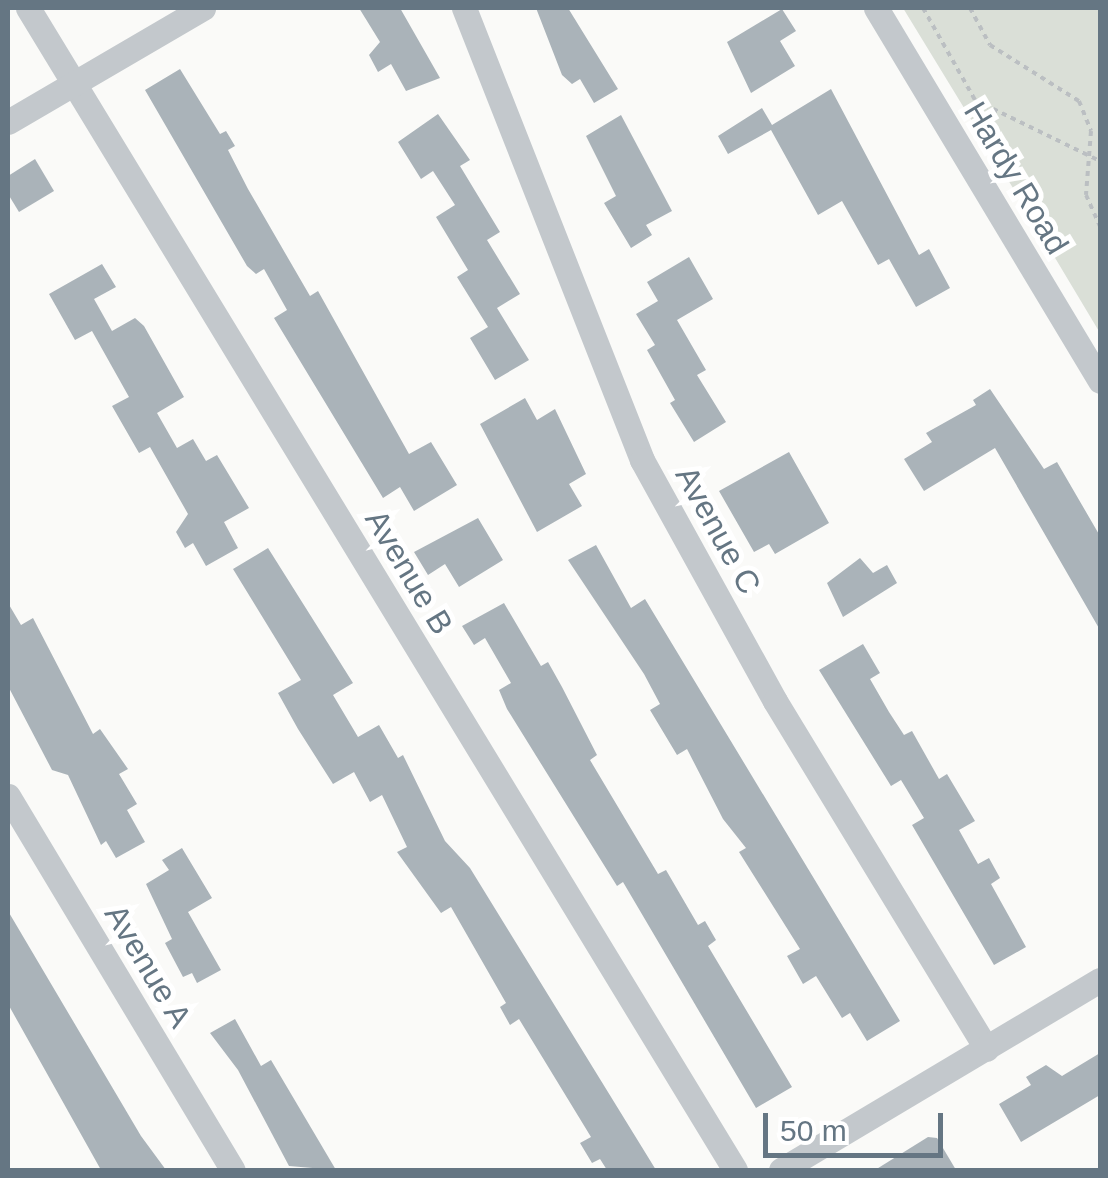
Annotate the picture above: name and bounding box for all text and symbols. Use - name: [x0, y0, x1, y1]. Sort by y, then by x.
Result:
- street label: Hardy Road: [956, 95, 1076, 261]
- street label: Avenue C: [667, 459, 769, 601]
- street label: Avenue B: [357, 503, 461, 641]
- street label: Avenue A: [96, 897, 200, 1035]
- scale bar: [768, 1093, 948, 1155]
- text: 50 m: [780, 1114, 847, 1147]

